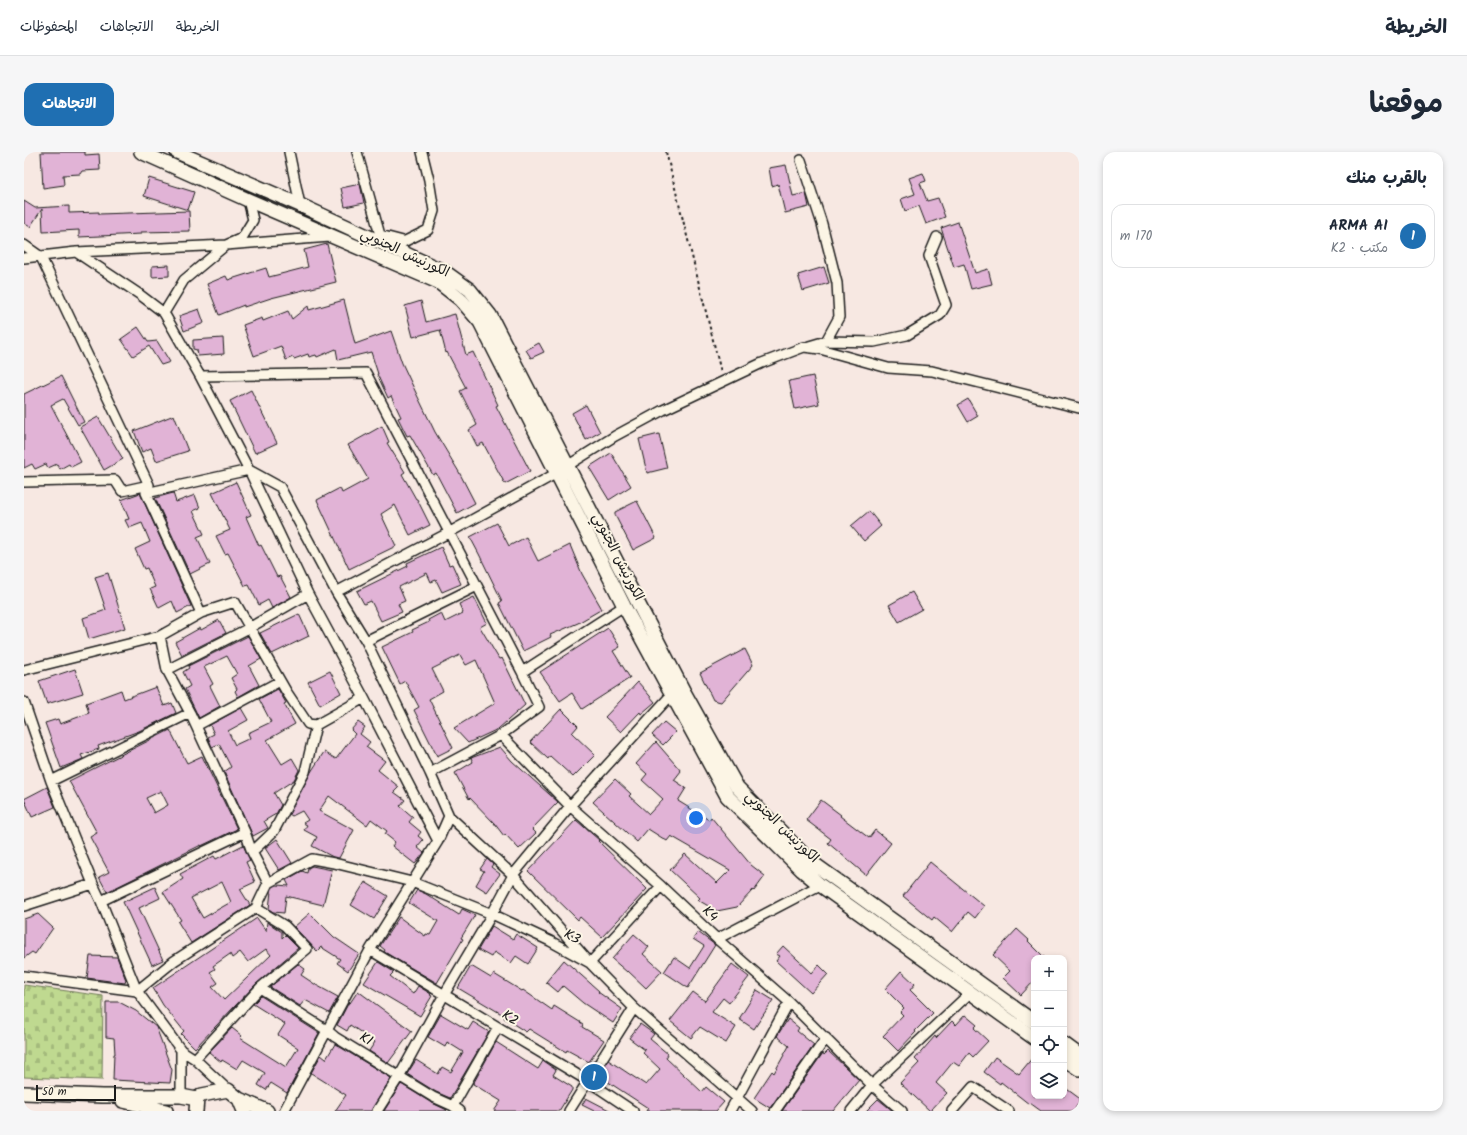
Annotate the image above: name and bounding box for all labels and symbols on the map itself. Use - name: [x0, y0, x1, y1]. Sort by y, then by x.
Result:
- street label: الكورنيش الجنوبي: [356, 223, 453, 284]
- street label: الكورنيش الجنوبي: [585, 509, 650, 605]
- street label: الكورنيش الجنوبي: [739, 786, 824, 869]
- your location: [686, 808, 706, 828]
- street label: K4: [697, 900, 724, 928]
- street label: K3: [560, 923, 584, 951]
- street label: K2: [497, 1004, 523, 1032]
- street label: K1: [355, 1026, 377, 1052]
- pin: 1: [581, 1062, 607, 1092]
- scale bar: [36, 1083, 116, 1102]

